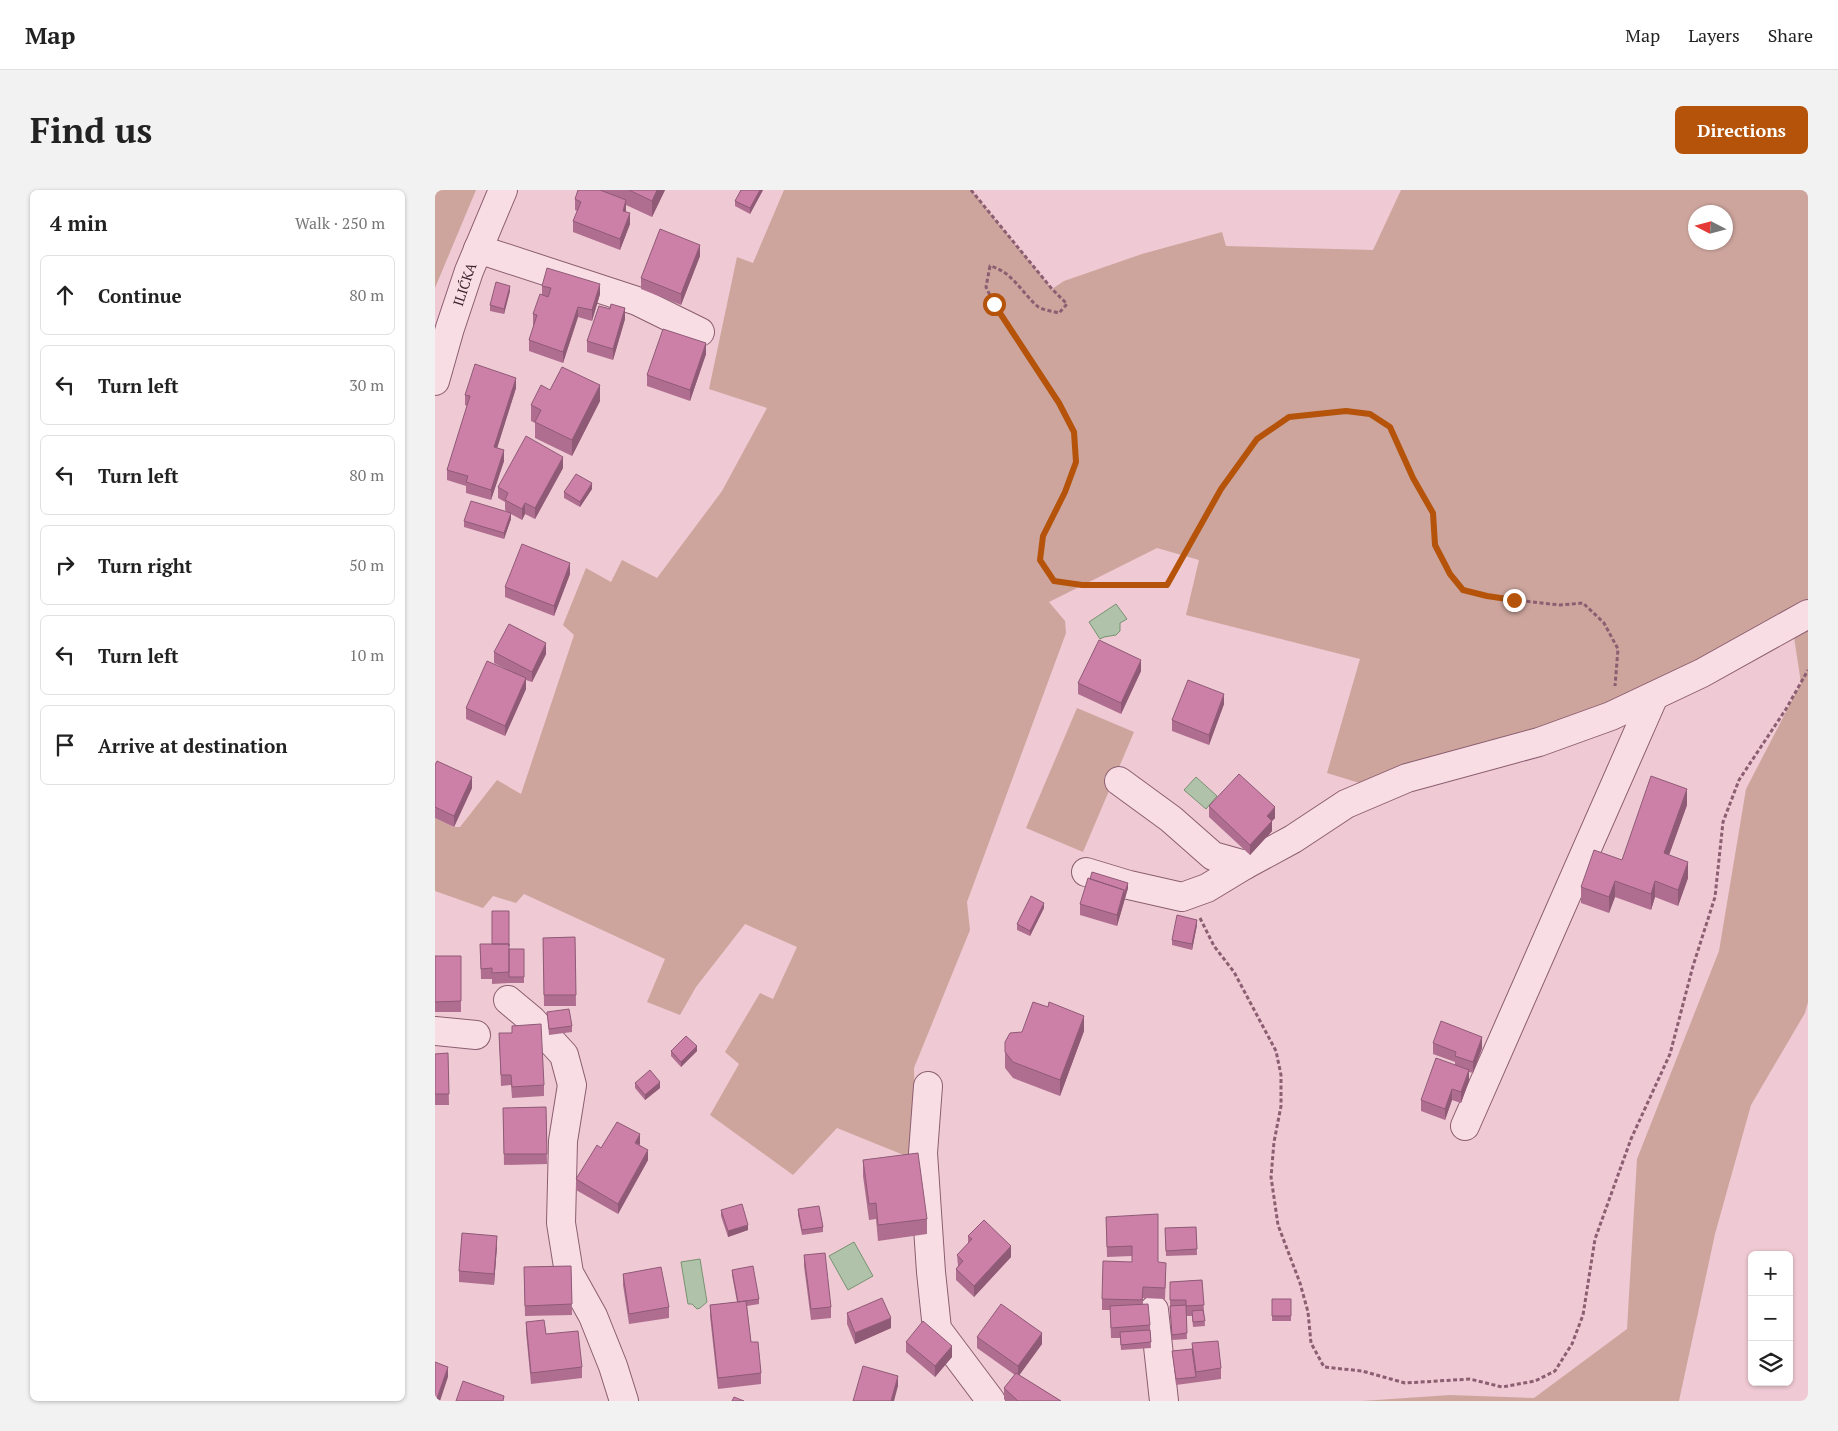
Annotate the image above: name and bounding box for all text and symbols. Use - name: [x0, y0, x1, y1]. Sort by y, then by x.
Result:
- text: Map: [25, 19, 75, 51]
- text: Map: [1625, 23, 1660, 47]
- text: Layers: [1688, 23, 1740, 47]
- text: Share: [1768, 23, 1813, 47]
- button: Directions: [1675, 106, 1808, 154]
- text: Find us: [30, 107, 152, 153]
- north arrow: [1688, 205, 1733, 250]
- text: 4 min: [50, 209, 107, 237]
- text: Walk · 250 m: [295, 212, 385, 234]
- street label: ILIĆKA: [448, 259, 481, 309]
- icon: ahead: [51, 281, 79, 309]
- text: Continue: [98, 283, 182, 308]
- text: 80 m: [349, 284, 384, 306]
- route start: [983, 293, 1006, 316]
- icon: left: [51, 371, 79, 399]
- text: Turn left: [98, 373, 179, 398]
- text: 30 m: [349, 374, 384, 396]
- icon: left: [51, 461, 79, 489]
- text: Turn left: [98, 463, 179, 488]
- text: 80 m: [349, 464, 384, 486]
- icon: right: [51, 551, 79, 579]
- text: Turn right: [98, 553, 192, 578]
- text: 50 m: [349, 554, 384, 576]
- route end: [1503, 589, 1526, 612]
- icon: left: [51, 641, 79, 669]
- text: Turn left: [98, 643, 179, 668]
- text: 10 m: [349, 644, 384, 666]
- icon: arrive: [51, 731, 79, 759]
- text: Arrive at destination: [98, 733, 287, 758]
- map controls: [1748, 1251, 1793, 1386]
- button: +: [1748, 1251, 1793, 1296]
- button: −: [1748, 1296, 1793, 1341]
- button: layers: [1748, 1341, 1793, 1386]

